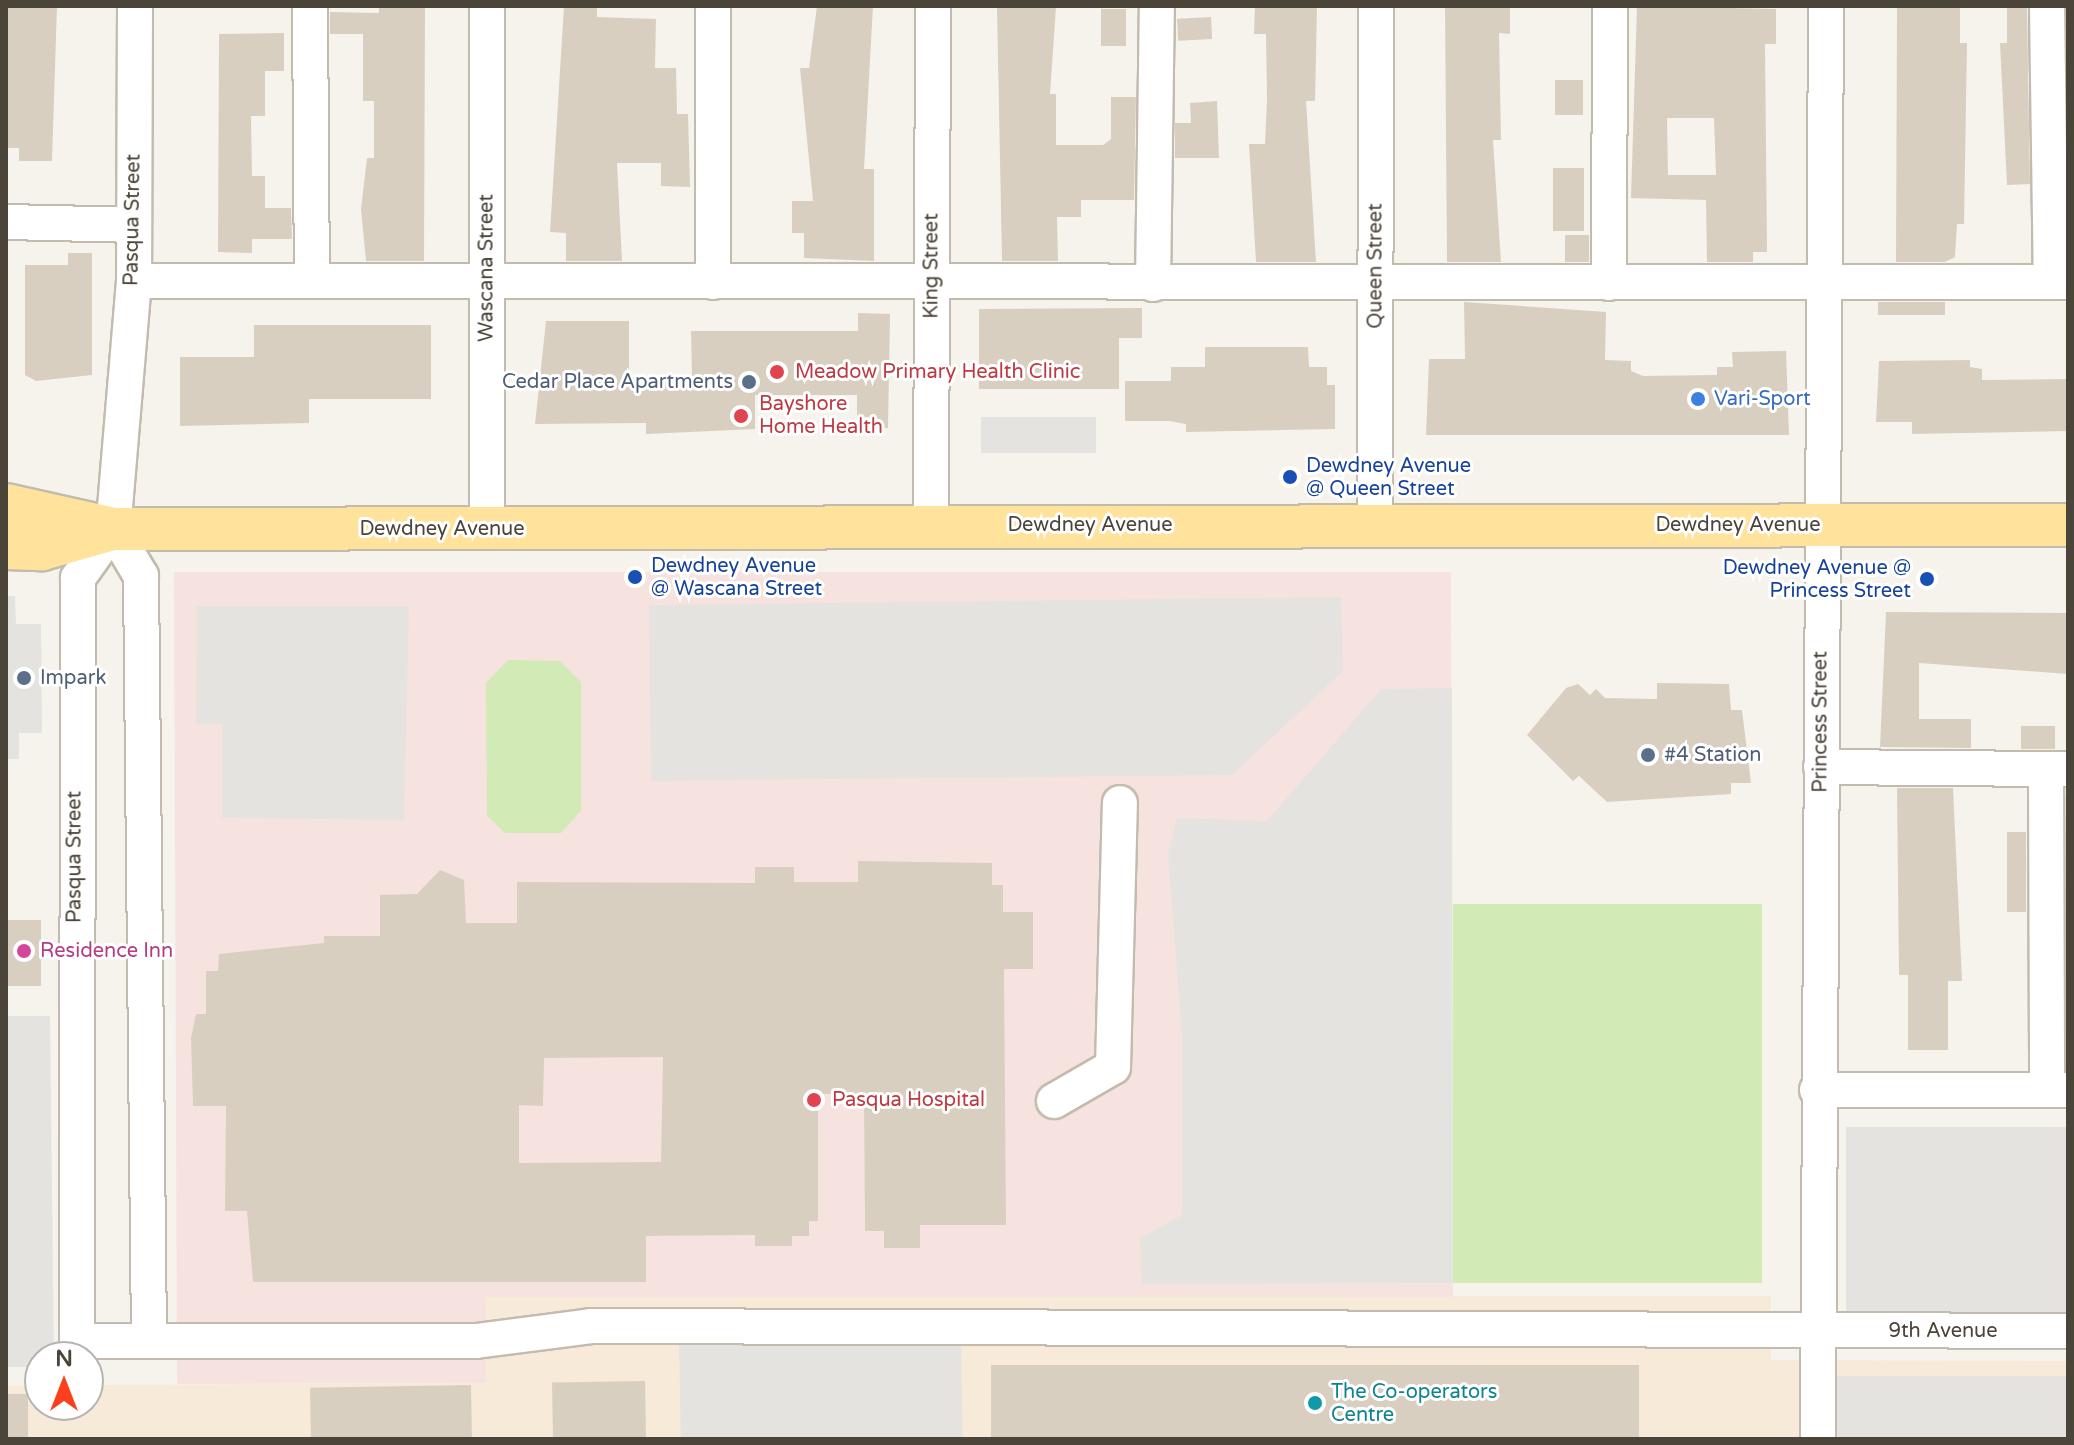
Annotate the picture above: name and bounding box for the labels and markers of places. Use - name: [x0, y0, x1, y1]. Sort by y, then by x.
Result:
- place label: Meadow Primary Health Clinic: [795, 360, 1080, 384]
- marker: Meadow Primary Health Clinic: [766, 361, 788, 383]
- place label: Cedar Place Apartments: [502, 370, 733, 394]
- marker: Cedar Place Apartments: [740, 373, 758, 391]
- place label: Vari-Sport: [1714, 387, 1811, 411]
- marker: Vari-Sport: [1689, 390, 1707, 408]
- place label: Bayshore Home Health: [759, 392, 883, 439]
- marker: Bayshore Home Health: [730, 405, 752, 427]
- place label: Dewdney Avenue @ Queen Street: [1306, 454, 1471, 501]
- marker: Dewdney Avenue @ Queen Street: [1281, 468, 1299, 486]
- place label: Dewdney Avenue @ Wascana Street: [651, 554, 822, 601]
- place label: Dewdney Avenue @ Princess Street: [1723, 556, 1911, 603]
- marker: Dewdney Avenue @ Wascana Street: [626, 568, 644, 586]
- marker: Dewdney Avenue @ Princess Street: [1918, 570, 1936, 588]
- place label: Impark: [40, 666, 106, 690]
- marker: Impark: [15, 669, 33, 687]
- place label: #4 Station: [1664, 743, 1761, 767]
- marker: #4 Station: [1639, 746, 1657, 764]
- place label: Residence Inn: [40, 939, 173, 963]
- marker: Residence Inn: [15, 942, 33, 960]
- place label: Pasqua Hospital: [832, 1088, 985, 1112]
- marker: Pasqua Hospital: [803, 1089, 825, 1111]
- place label: The Co-operators Centre: [1331, 1380, 1497, 1427]
- marker: The Co-operators Centre: [1306, 1394, 1324, 1412]

